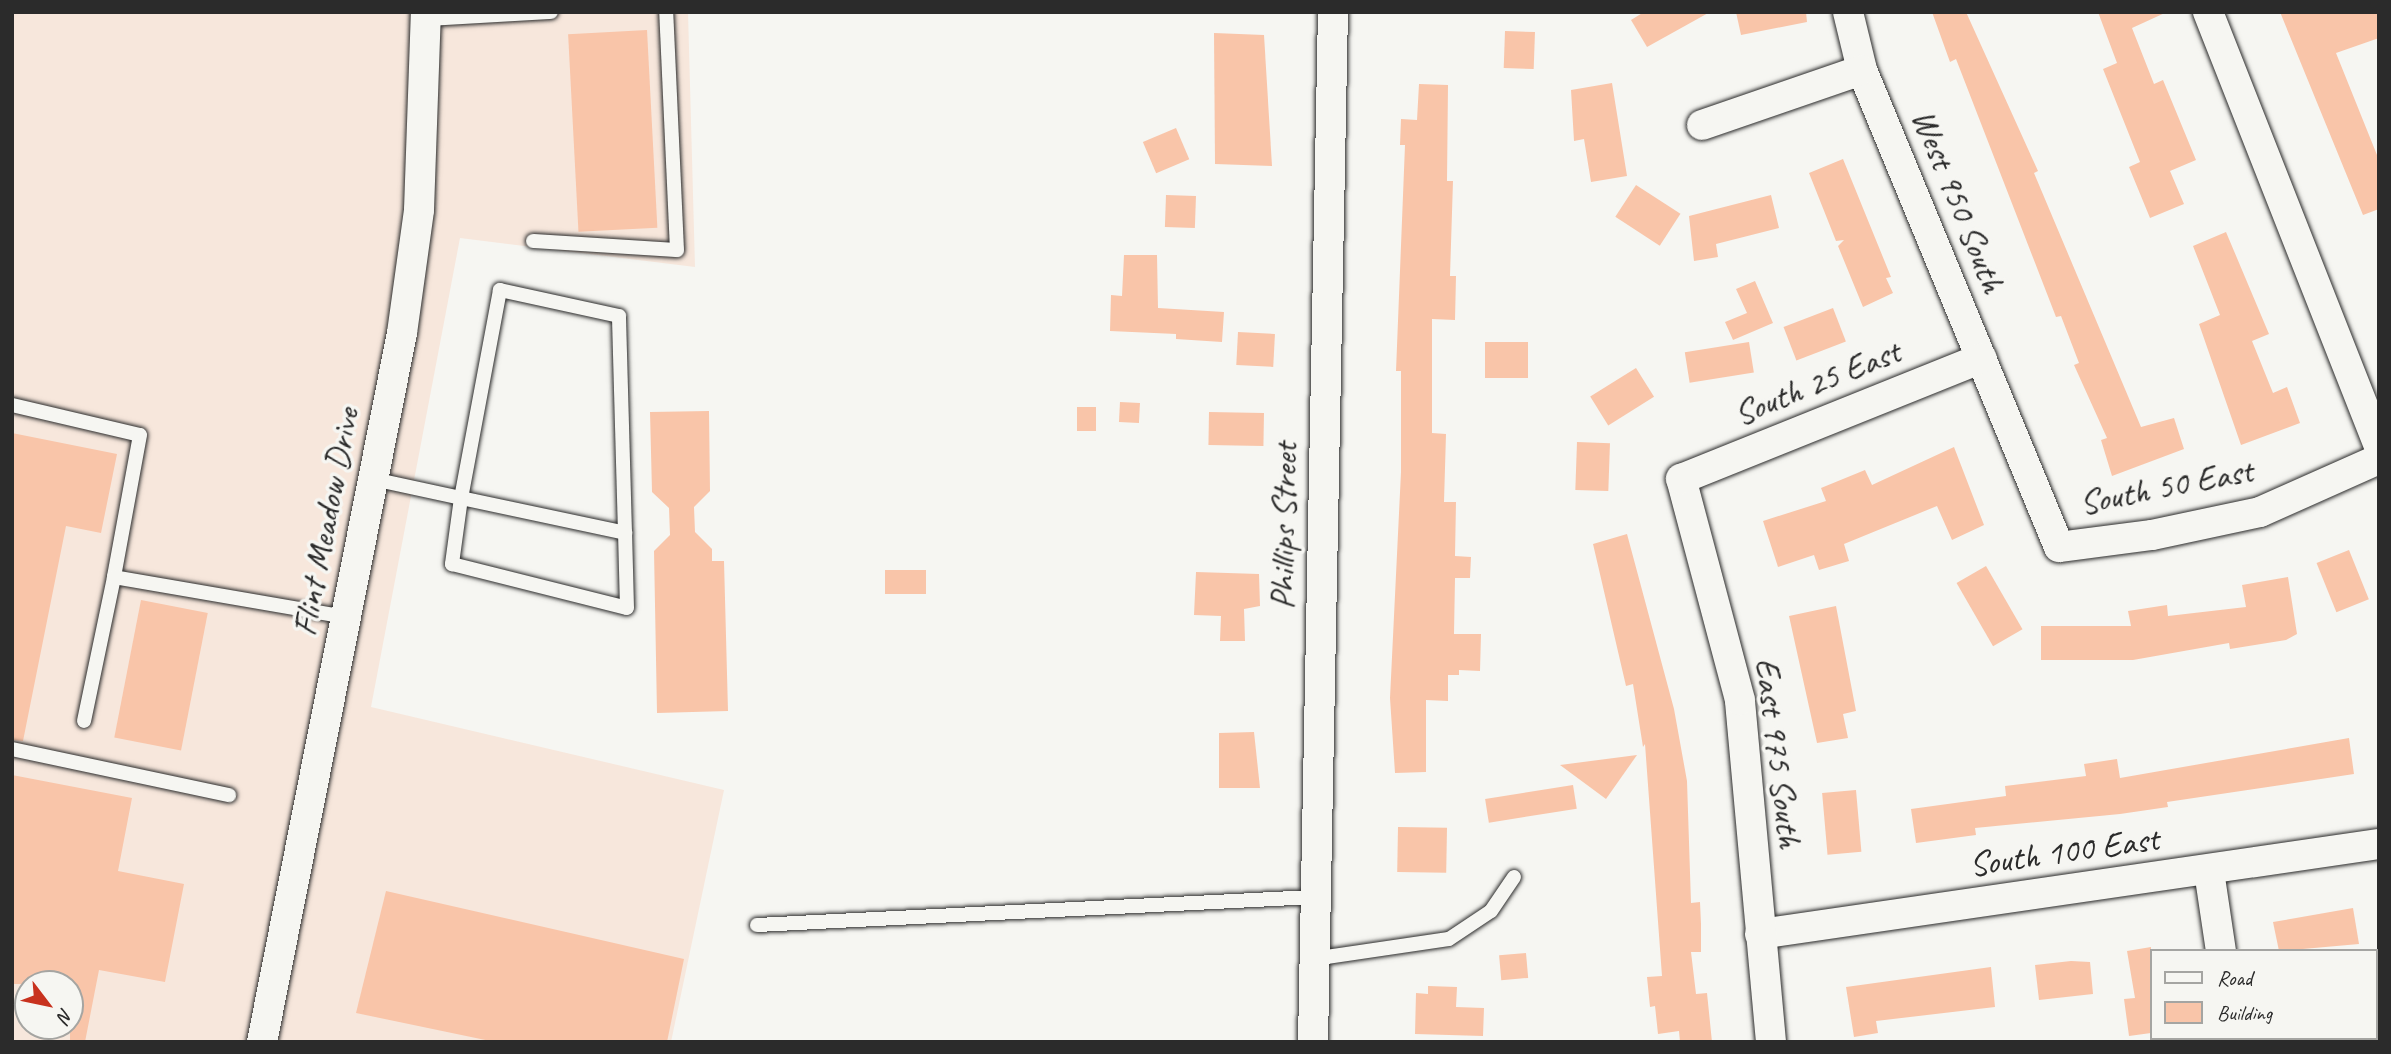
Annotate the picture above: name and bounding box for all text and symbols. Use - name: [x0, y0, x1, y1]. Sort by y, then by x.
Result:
- street label: West 950 South: [1902, 103, 2014, 299]
- street label: South 25 East: [1728, 331, 1906, 435]
- street label: Flint Meadow Drive: [283, 405, 369, 639]
- street label: Phillips Street: [1262, 442, 1306, 610]
- street label: South 50 East: [2076, 450, 2256, 524]
- street label: East 975 South: [1746, 656, 1810, 850]
- street label: South 100 East: [1967, 818, 2161, 886]
- legend: [2150, 949, 2377, 1040]
- text: Road: [2217, 965, 2252, 991]
- north arrow: [14, 970, 84, 1040]
- text: Building: [2217, 1000, 2272, 1026]
- text: N: [52, 1004, 78, 1026]

